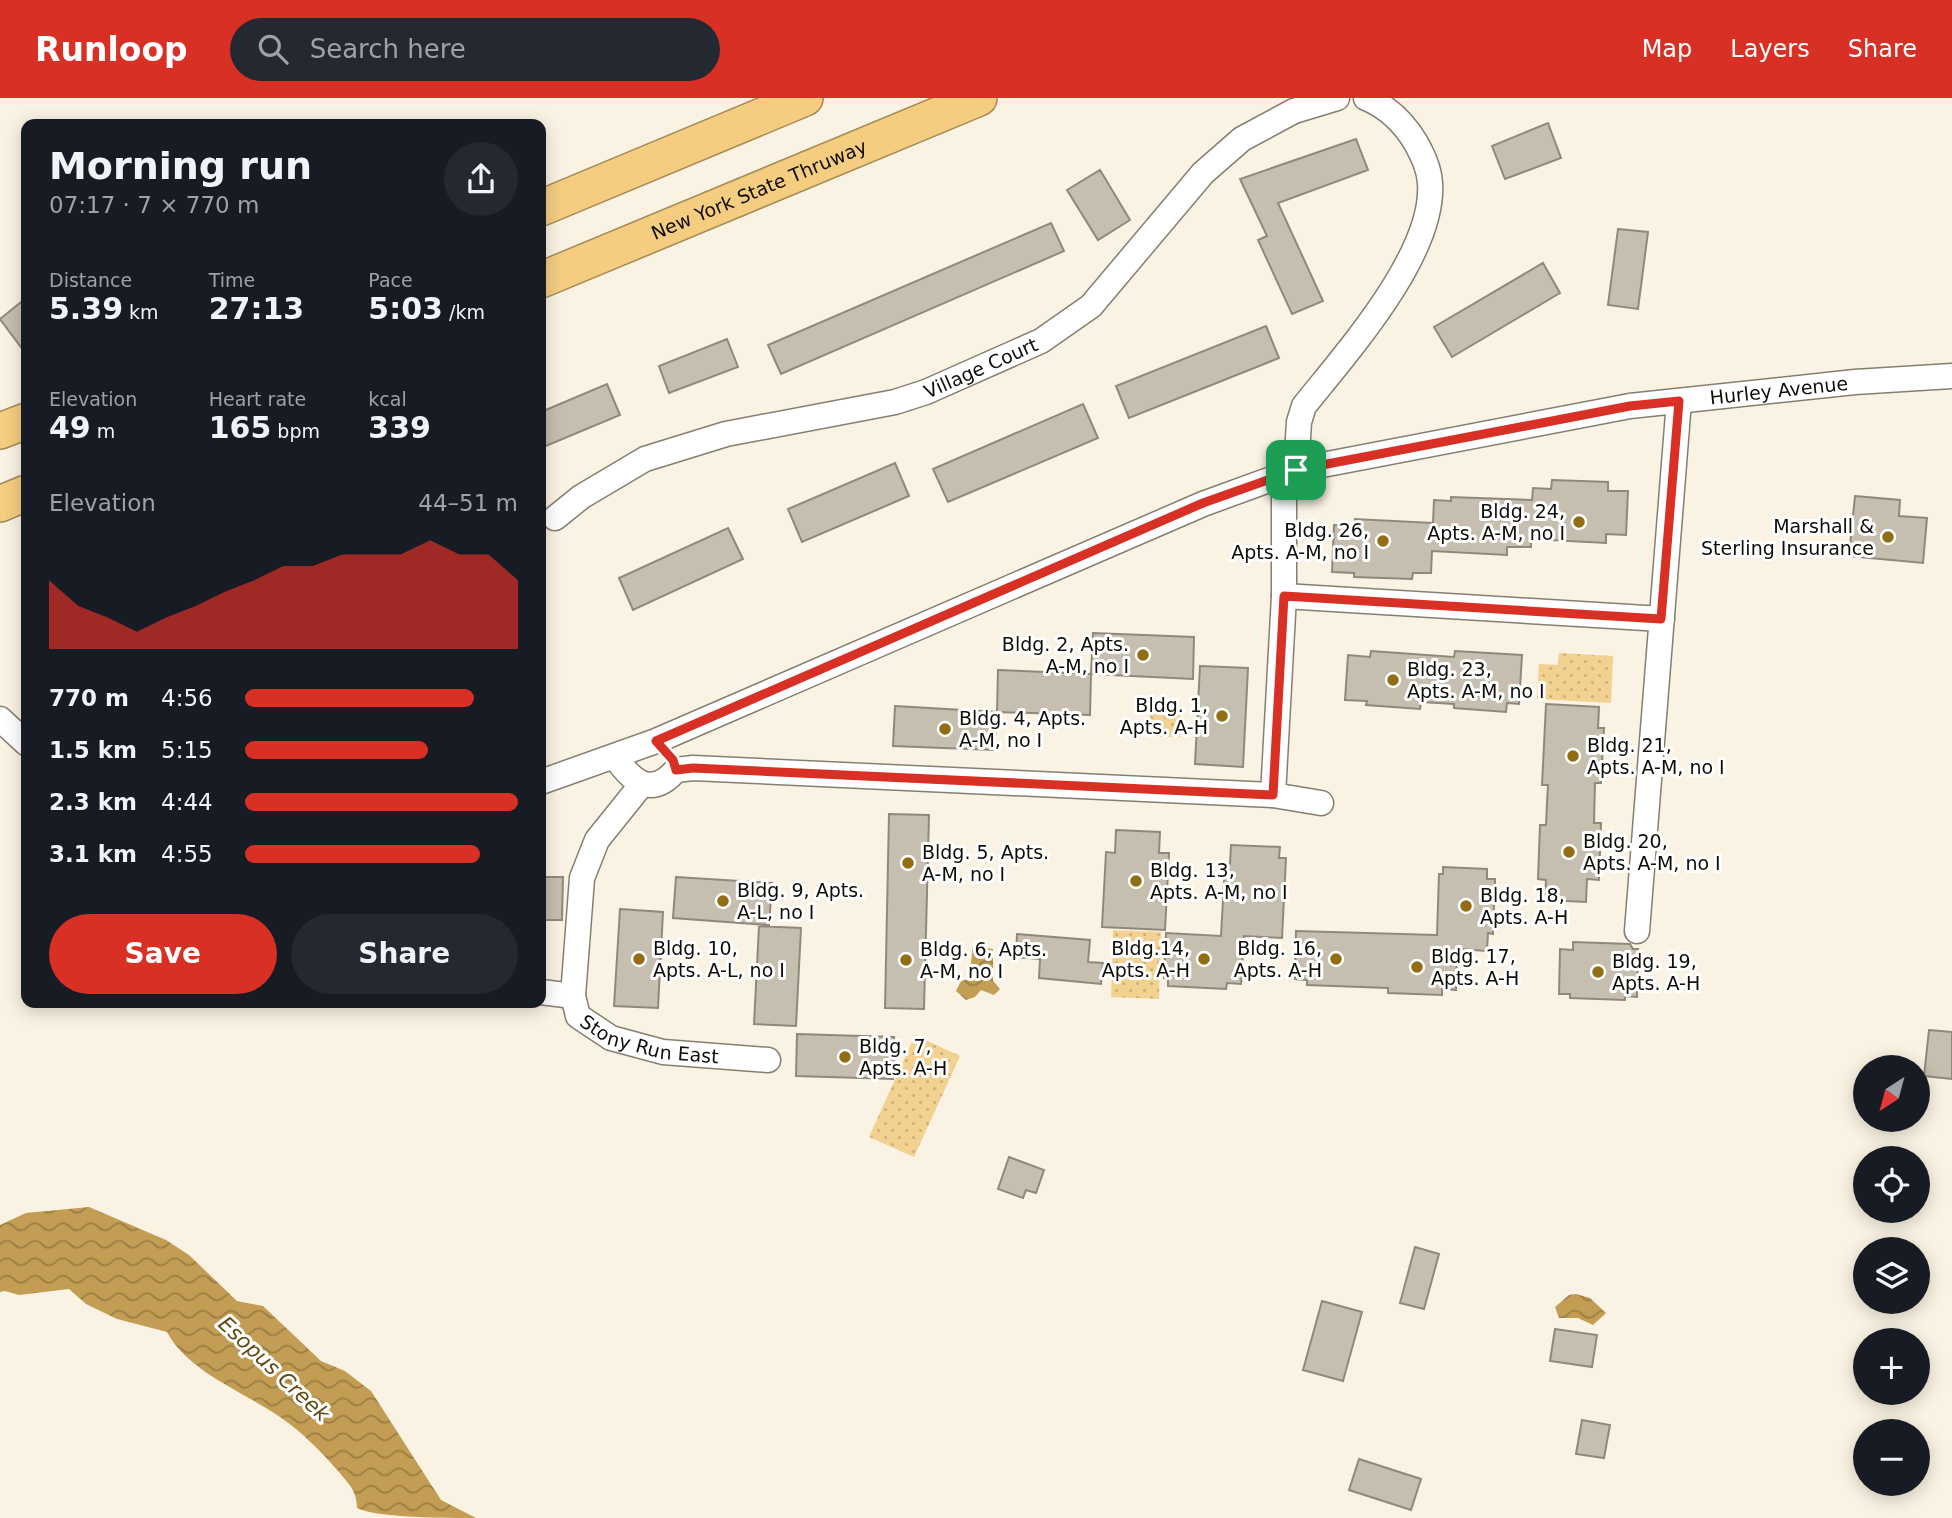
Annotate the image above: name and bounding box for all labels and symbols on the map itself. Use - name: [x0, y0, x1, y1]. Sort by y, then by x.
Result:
- street label: New York State Thruway: [648, 135, 870, 244]
- street label: Village Court: [920, 333, 1041, 403]
- street label: Hurley Avenue: [1709, 372, 1849, 408]
- pin: [1266, 440, 1326, 500]
- place label: Bldg. 24, Apts. A-M, no I: [1427, 500, 1565, 544]
- marker: Bldg. 24, Apts. A-M, no I: [1571, 514, 1587, 530]
- place label: Marshall & Sterling Insurance: [1701, 515, 1874, 559]
- place label: Bldg. 26, Apts. A-M, no I: [1231, 519, 1369, 563]
- marker: Marshall & Sterling Insurance: [1880, 529, 1896, 545]
- marker: Bldg. 26, Apts. A-M, no I: [1375, 533, 1391, 549]
- place label: Bldg. 2, Apts. A-M, no I: [1002, 633, 1129, 677]
- marker: Bldg. 2, Apts. A-M, no I: [1135, 647, 1151, 663]
- place label: Bldg. 23, Apts. A-M, no I: [1407, 658, 1545, 702]
- marker: Bldg. 23, Apts. A-M, no I: [1385, 672, 1401, 688]
- place label: Bldg. 1, Apts. A-H: [1120, 694, 1208, 738]
- place label: Bldg. 4, Apts. A-M, no I: [959, 707, 1086, 751]
- marker: Bldg. 1, Apts. A-H: [1214, 708, 1230, 724]
- marker: Bldg. 4, Apts. A-M, no I: [937, 721, 953, 737]
- place label: Bldg. 21, Apts. A-M, no I: [1587, 734, 1725, 778]
- marker: Bldg. 21, Apts. A-M, no I: [1565, 748, 1581, 764]
- place label: Bldg. 20, Apts. A-M, no I: [1583, 830, 1721, 874]
- place label: Bldg. 5, Apts. A-M, no I: [922, 841, 1049, 885]
- marker: Bldg. 20, Apts. A-M, no I: [1561, 844, 1577, 860]
- marker: Bldg. 5, Apts. A-M, no I: [900, 855, 916, 871]
- place label: Bldg. 13, Apts. A-M, no I: [1150, 859, 1288, 903]
- marker: Bldg. 13, Apts. A-M, no I: [1128, 873, 1144, 889]
- place label: Bldg. 9, Apts. A-L, no I: [737, 879, 864, 923]
- place label: Bldg. 18, Apts. A-H: [1480, 884, 1568, 928]
- marker: Bldg. 9, Apts. A-L, no I: [715, 893, 731, 909]
- marker: Bldg. 18, Apts. A-H: [1458, 898, 1474, 914]
- place label: Bldg. 10, Apts. A-L, no I: [653, 937, 785, 981]
- place label: Bldg.14, Apts. A-H: [1102, 937, 1190, 981]
- place label: Bldg. 16, Apts. A-H: [1234, 937, 1322, 981]
- place label: Bldg. 6, Apts. A-M, no I: [920, 938, 1047, 982]
- place label: Bldg. 17, Apts. A-H: [1431, 945, 1519, 989]
- place label: Bldg. 19, Apts. A-H: [1612, 950, 1700, 994]
- marker: Bldg. 10, Apts. A-L, no I: [631, 951, 647, 967]
- marker: Bldg.14, Apts. A-H: [1196, 951, 1212, 967]
- marker: Bldg. 16, Apts. A-H: [1328, 951, 1344, 967]
- marker: Bldg. 6, Apts. A-M, no I: [898, 952, 914, 968]
- marker: Bldg. 17, Apts. A-H: [1409, 959, 1425, 975]
- marker: Bldg. 19, Apts. A-H: [1590, 964, 1606, 980]
- street label: Stony Run East: [576, 1010, 720, 1067]
- place label: Bldg. 7, Apts. A-H: [859, 1035, 947, 1079]
- marker: Bldg. 7, Apts. A-H: [837, 1049, 853, 1065]
- north arrow: [1853, 1055, 1930, 1132]
- water label: Esopus Creek: [214, 1312, 335, 1427]

